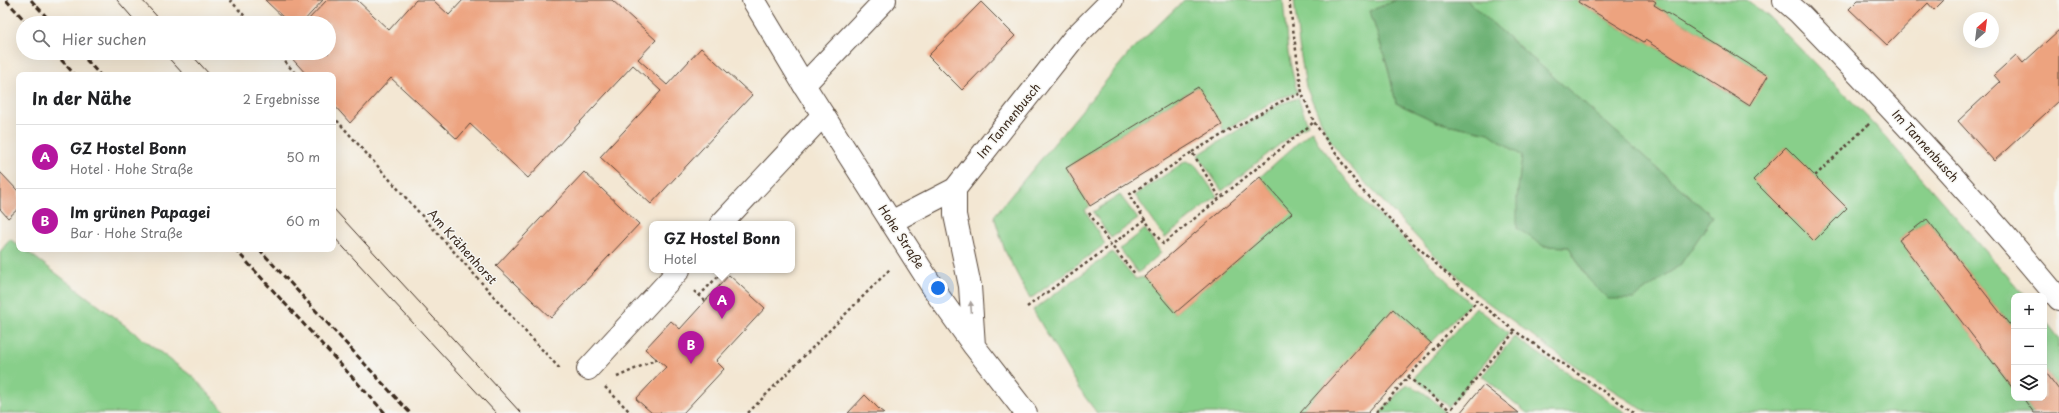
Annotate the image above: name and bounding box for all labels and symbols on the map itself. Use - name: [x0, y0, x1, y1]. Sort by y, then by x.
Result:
- north arrow: [1963, 12, 1999, 48]
- street label: Im Tannenbusch: [972, 79, 1044, 162]
- street label: Im Tannenbusch: [1888, 105, 1963, 186]
- street label: Hohe Straße: [874, 201, 929, 272]
- street label: Am Krähenhorst: [424, 205, 502, 288]
- your location: [928, 278, 948, 298]
- pin: A: [709, 286, 735, 319]
- one-way arrow: [968, 301, 975, 313]
- pin: B: [678, 331, 704, 364]

